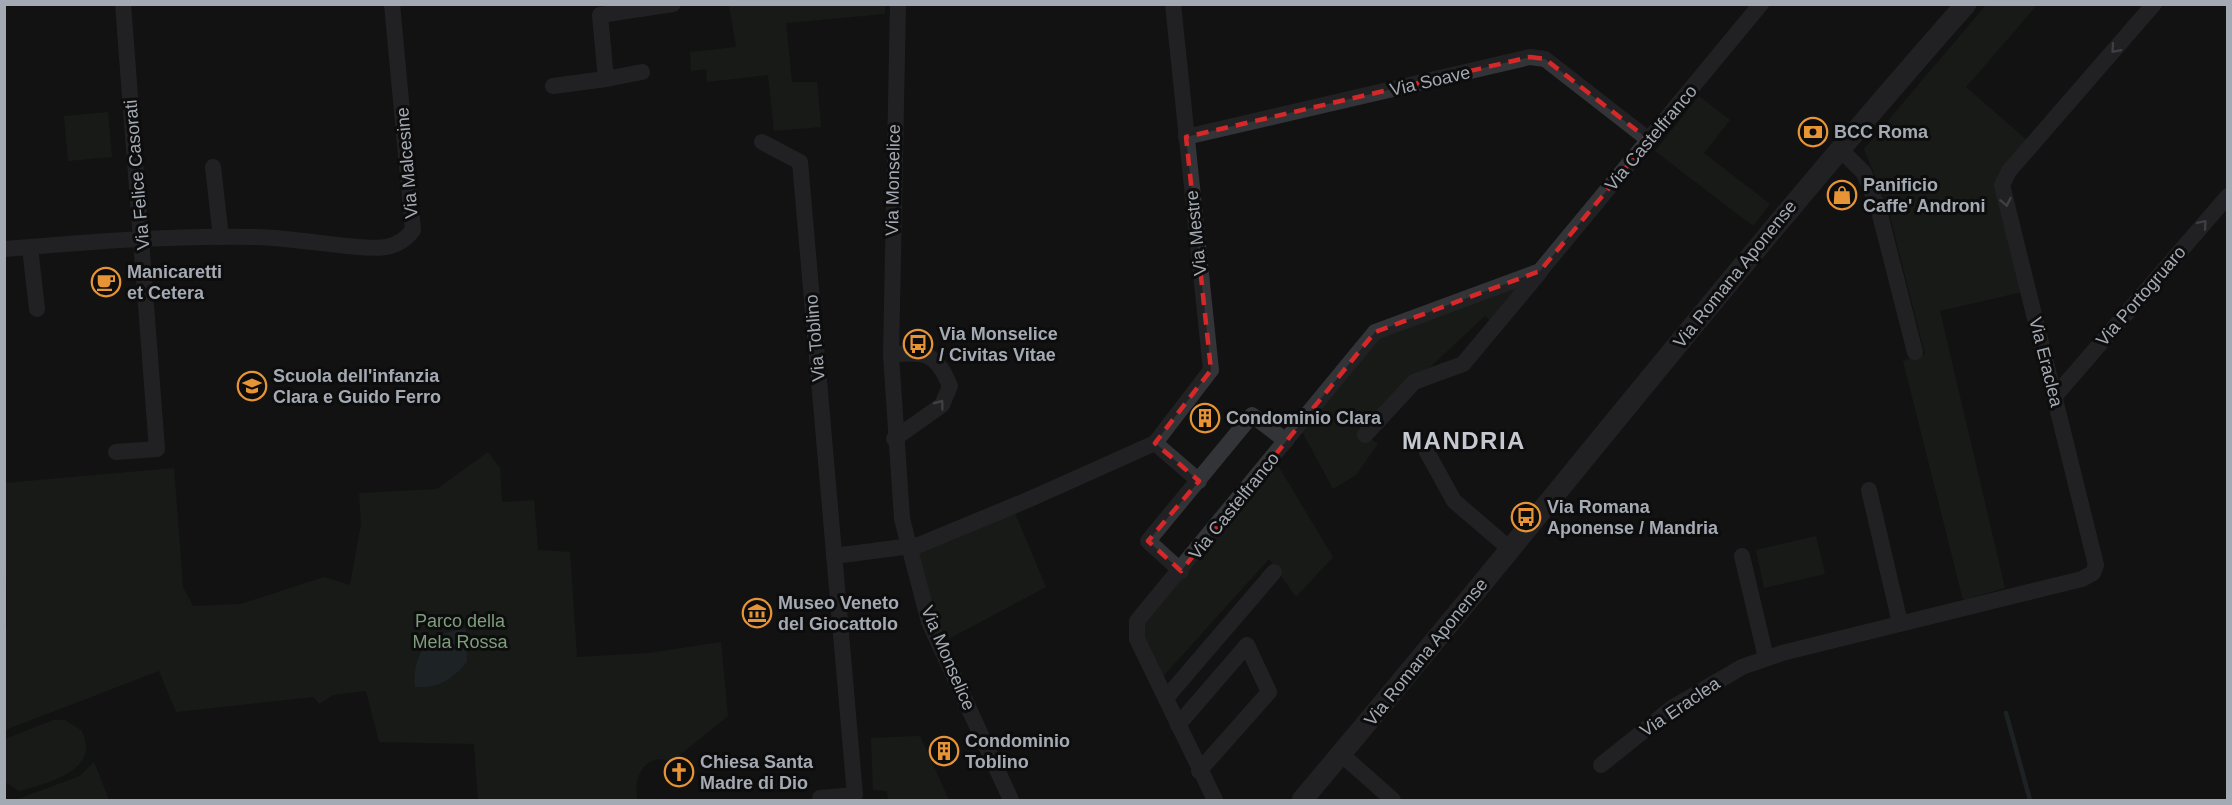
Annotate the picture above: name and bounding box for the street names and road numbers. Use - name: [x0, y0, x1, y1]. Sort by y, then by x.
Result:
- street label: Via Soave: [1388, 62, 1472, 100]
- street label: Via Castelfranco: [1601, 81, 1701, 195]
- street label: Via Felice Casorati: [120, 99, 154, 251]
- street label: Via Malcesine: [392, 106, 422, 220]
- street label: Via Monselice: [882, 124, 904, 236]
- street label: Via Mestre: [1182, 189, 1210, 277]
- street label: Via Romana Aponense: [1669, 196, 1801, 352]
- street label: Via Portogruaro: [2092, 242, 2190, 350]
- street label: Via Toblino: [801, 294, 829, 382]
- street label: Via Eraclea: [2025, 315, 2067, 410]
- street label: Via Castelfranco: [1185, 449, 1283, 563]
- street label: Via Romana Aponense: [1360, 574, 1492, 730]
- street label: Via Monselice: [917, 603, 979, 713]
- street label: Via Eraclea: [1636, 673, 1724, 741]

